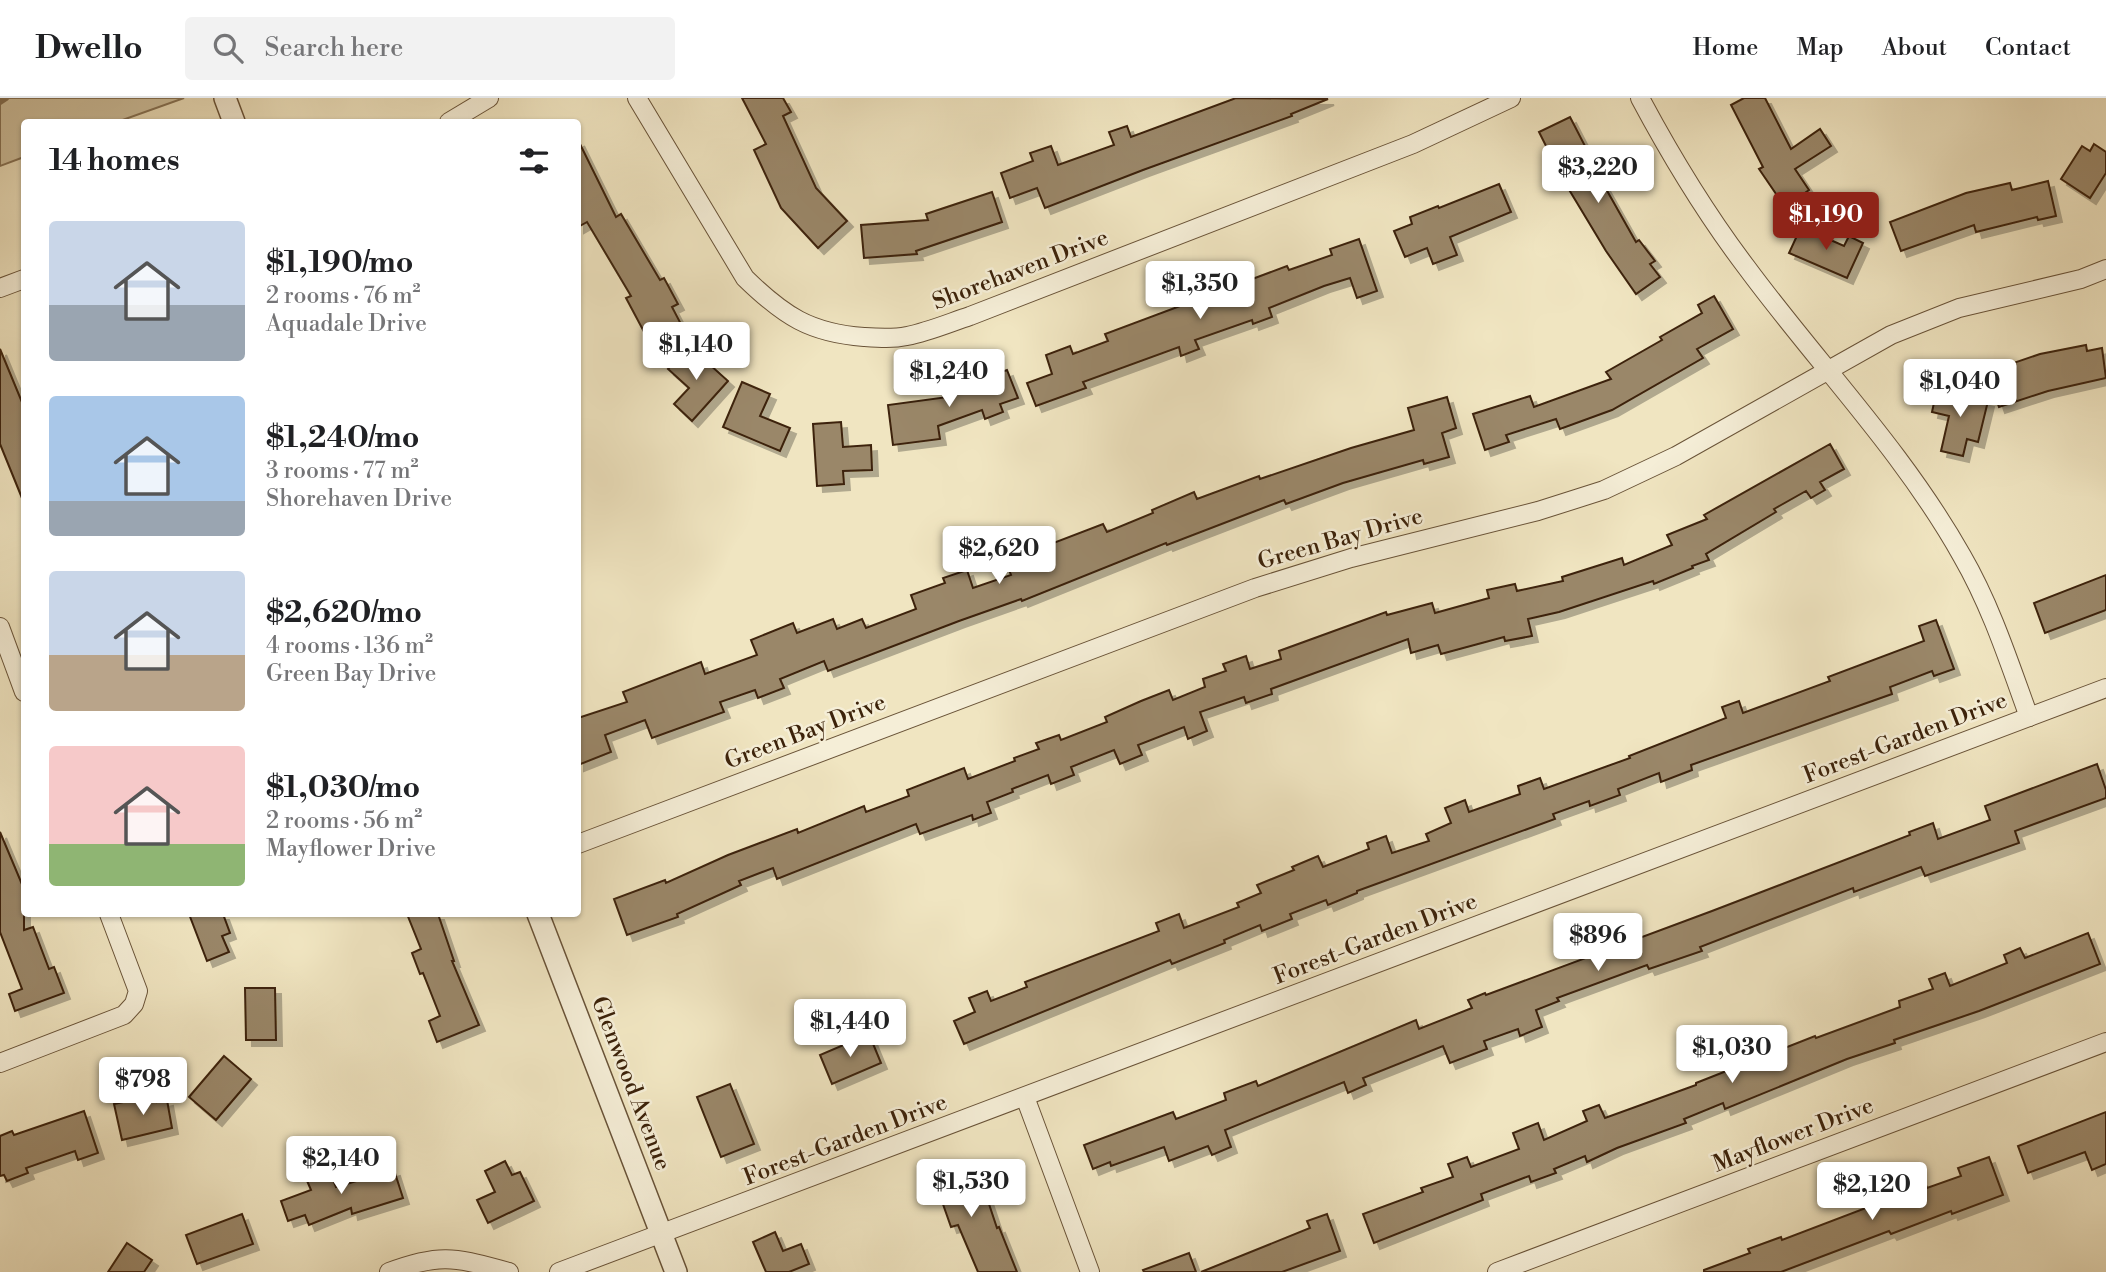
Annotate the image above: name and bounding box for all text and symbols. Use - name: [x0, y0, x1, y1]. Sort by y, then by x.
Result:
- search box: [185, 17, 675, 80]
- text: Dwello: [35, 28, 143, 69]
- icon: search: [209, 29, 247, 67]
- text: Search here: [265, 32, 403, 64]
- text: Home: [1693, 33, 1758, 63]
- text: Map: [1796, 33, 1844, 63]
- text: About: [1882, 33, 1947, 63]
- text: Contact: [1985, 33, 2071, 63]
- text: 14 homes: [49, 142, 180, 180]
- icon: filters: [515, 142, 553, 180]
- pin: $3,220: [1541, 146, 1655, 205]
- text: $3,220: [1558, 154, 1638, 182]
- pin: $1,190: [1769, 192, 1883, 252]
- text: $1,190: [1789, 201, 1863, 229]
- street label: Shorehaven Drive: [928, 224, 1112, 316]
- text: $1,190/mo: [266, 244, 413, 282]
- icon: home: [105, 249, 189, 333]
- pin: $1,350: [1143, 262, 1257, 321]
- text: $1,350: [1162, 270, 1238, 298]
- text: 2 rooms · 76 m²: [266, 282, 421, 310]
- text: Aquadale Drive: [266, 310, 427, 338]
- pin: $1,140: [639, 322, 753, 382]
- text: $1,140: [659, 331, 733, 359]
- pin: $1,240: [892, 350, 1006, 409]
- text: $1,240: [910, 358, 988, 386]
- pin: $1,040: [1903, 360, 2017, 419]
- text: $1,040: [1920, 368, 2000, 396]
- text: $1,240/mo: [266, 419, 419, 457]
- icon: home: [105, 424, 189, 508]
- text: 3 rooms · 77 m²: [266, 457, 419, 485]
- text: Shorehaven Drive: [266, 485, 452, 513]
- street label: Green Bay Drive: [1254, 502, 1426, 576]
- pin: $2,620: [942, 526, 1056, 586]
- text: $2,620: [959, 535, 1039, 563]
- text: $2,620/mo: [266, 594, 422, 632]
- icon: home: [105, 599, 189, 683]
- text: 4 rooms · 136 m²: [266, 632, 433, 660]
- text: Green Bay Drive: [266, 660, 436, 688]
- street label: Forest-Garden Drive: [1800, 686, 2011, 790]
- street label: Green Bay Drive: [721, 688, 890, 776]
- text: $1,030/mo: [266, 769, 420, 807]
- icon: home: [105, 774, 189, 858]
- text: 2 rooms · 56 m²: [266, 807, 422, 835]
- text: Mayflower Drive: [266, 835, 436, 863]
- street label: Forest-Garden Drive: [1270, 887, 1481, 991]
- pin: $896: [1557, 914, 1639, 973]
- text: $896: [1569, 922, 1627, 950]
- street label: Glenwood Avenue: [585, 992, 677, 1174]
- pin: $1,440: [793, 1000, 907, 1059]
- text: $1,440: [810, 1008, 890, 1036]
- pin: $1,030: [1675, 1026, 1789, 1085]
- text: $1,030: [1692, 1034, 1772, 1062]
- pin: $798: [102, 1058, 184, 1117]
- text: $798: [115, 1066, 171, 1094]
- street label: Forest-Garden Drive: [740, 1088, 951, 1192]
- street label: Mayflower Drive: [1709, 1091, 1878, 1178]
- pin: $2,140: [284, 1136, 398, 1196]
- text: $2,140: [302, 1145, 380, 1173]
- pin: $1,530: [914, 1160, 1028, 1219]
- pin: $2,120: [1815, 1162, 1929, 1222]
- text: $1,530: [933, 1168, 1009, 1196]
- text: $2,120: [1833, 1171, 1911, 1199]

